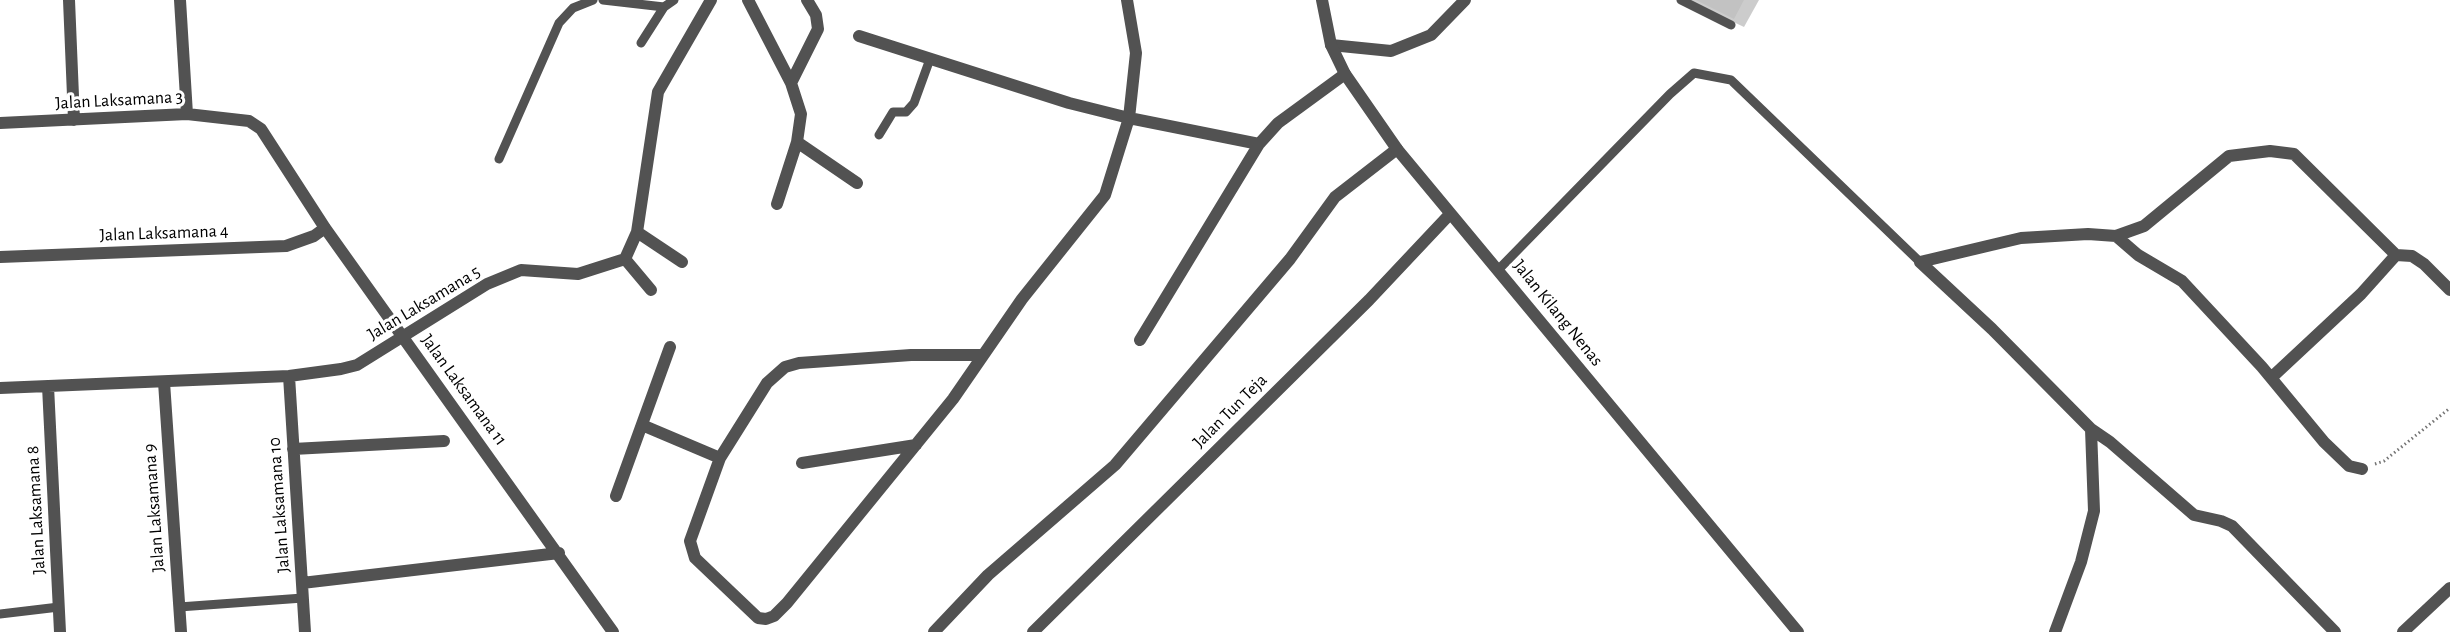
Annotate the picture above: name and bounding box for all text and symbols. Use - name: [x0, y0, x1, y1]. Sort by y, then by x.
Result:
- street label: Jalan Laksamana 3: [55, 86, 183, 114]
- street label: Jalan Laksamana 4: [99, 220, 229, 246]
- street label: Jalan Kilang Nenas: [1508, 255, 1608, 371]
- street label: Jalan Laksamana 5: [364, 261, 484, 345]
- street label: Jalan Laksamana 11: [416, 330, 512, 450]
- street label: Jalan Tun Teja: [1188, 369, 1272, 453]
- street label: Jalan Laksamana 10: [263, 436, 295, 574]
- street label: Jalan Laksamana 9: [139, 443, 169, 573]
- street label: Jalan Laksamana 8: [22, 445, 50, 575]

